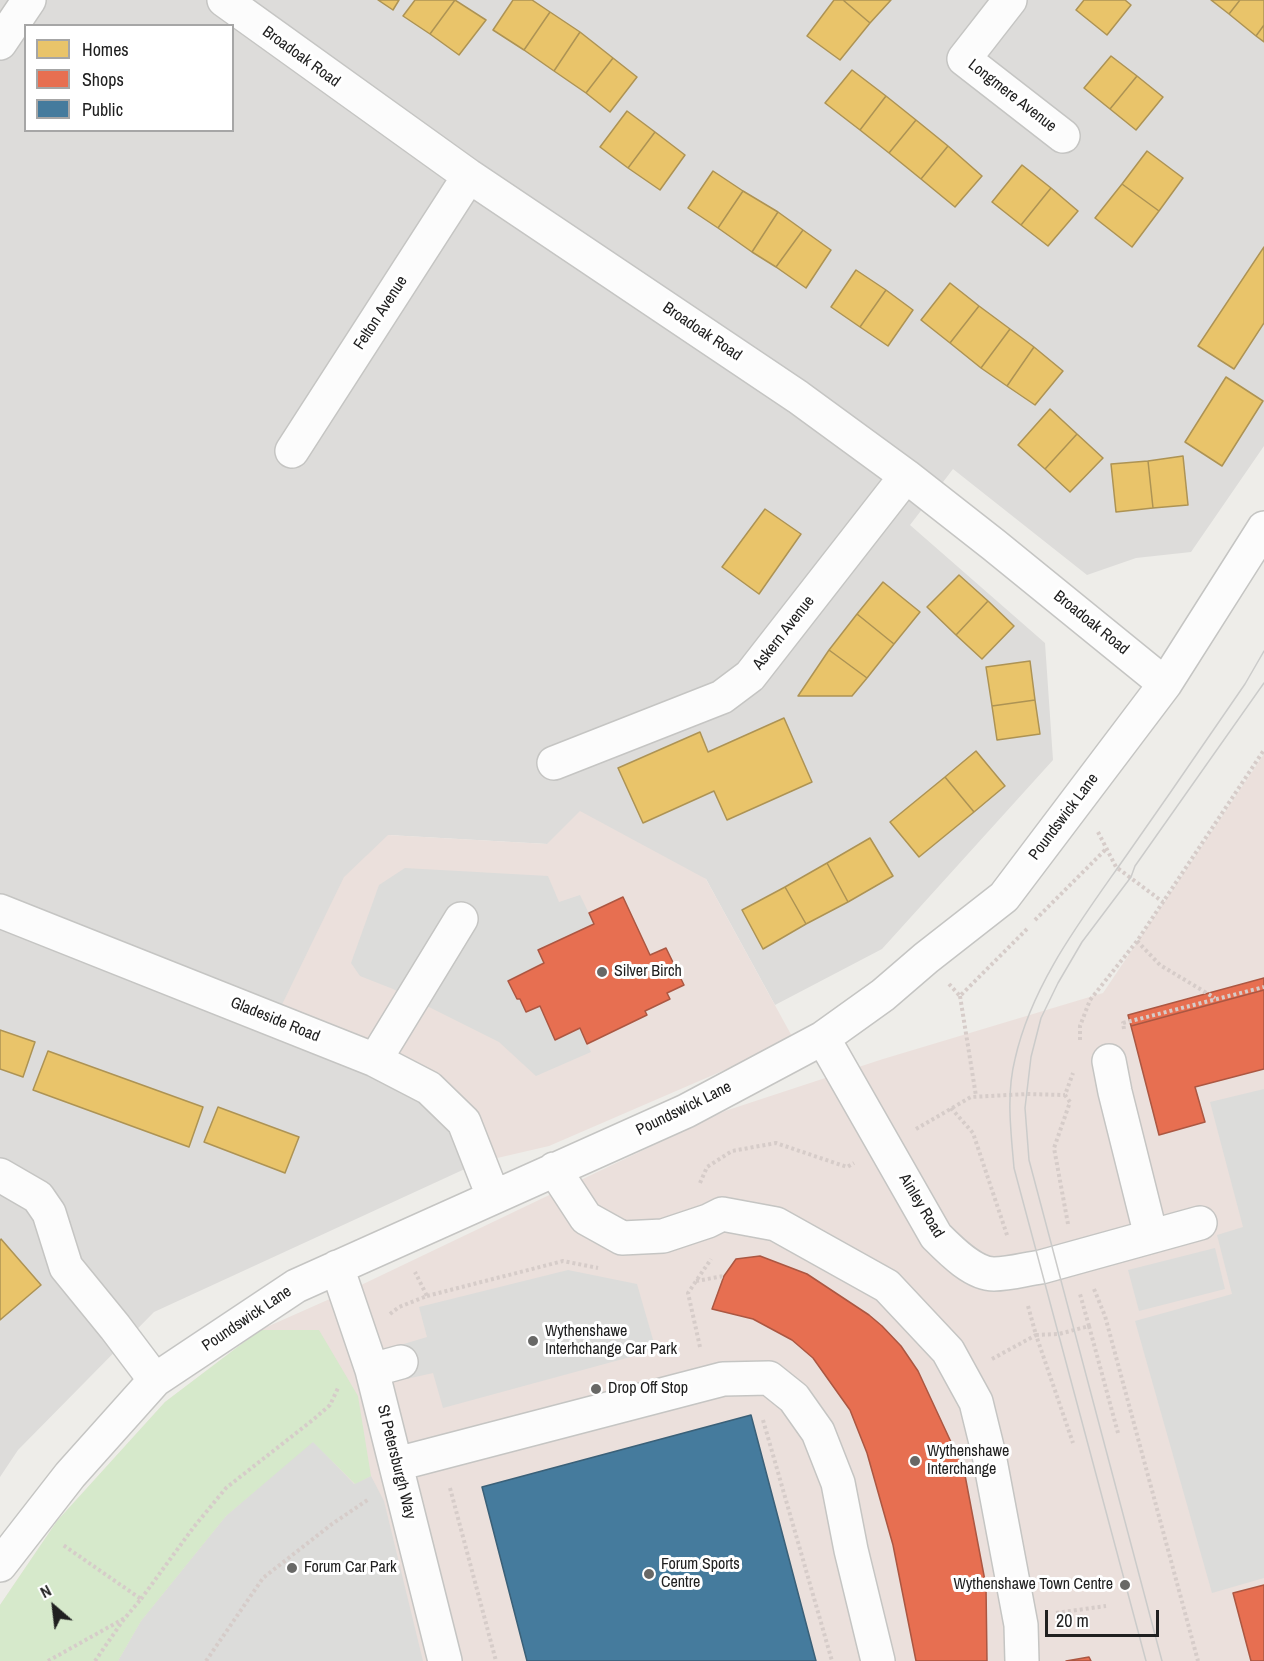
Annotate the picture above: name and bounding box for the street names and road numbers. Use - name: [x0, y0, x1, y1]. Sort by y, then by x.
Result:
- street label: Broadoak Road: [258, 22, 344, 92]
- street label: Longmere Avenue: [964, 55, 1060, 137]
- street label: Felton Avenue: [350, 273, 412, 353]
- street label: Broadoak Road: [659, 299, 745, 365]
- street label: Broadoak Road: [1050, 587, 1132, 659]
- street label: Askern Avenue: [749, 592, 819, 674]
- street label: Poundswick Lane: [1025, 770, 1103, 864]
- street label: Gladeside Road: [227, 993, 323, 1047]
- street label: Poundswick Lane: [633, 1078, 735, 1140]
- street label: Ainley Road: [894, 1170, 948, 1242]
- street label: Poundswick Lane: [199, 1282, 295, 1356]
- street label: St Petersburgh Way: [373, 1403, 419, 1521]

